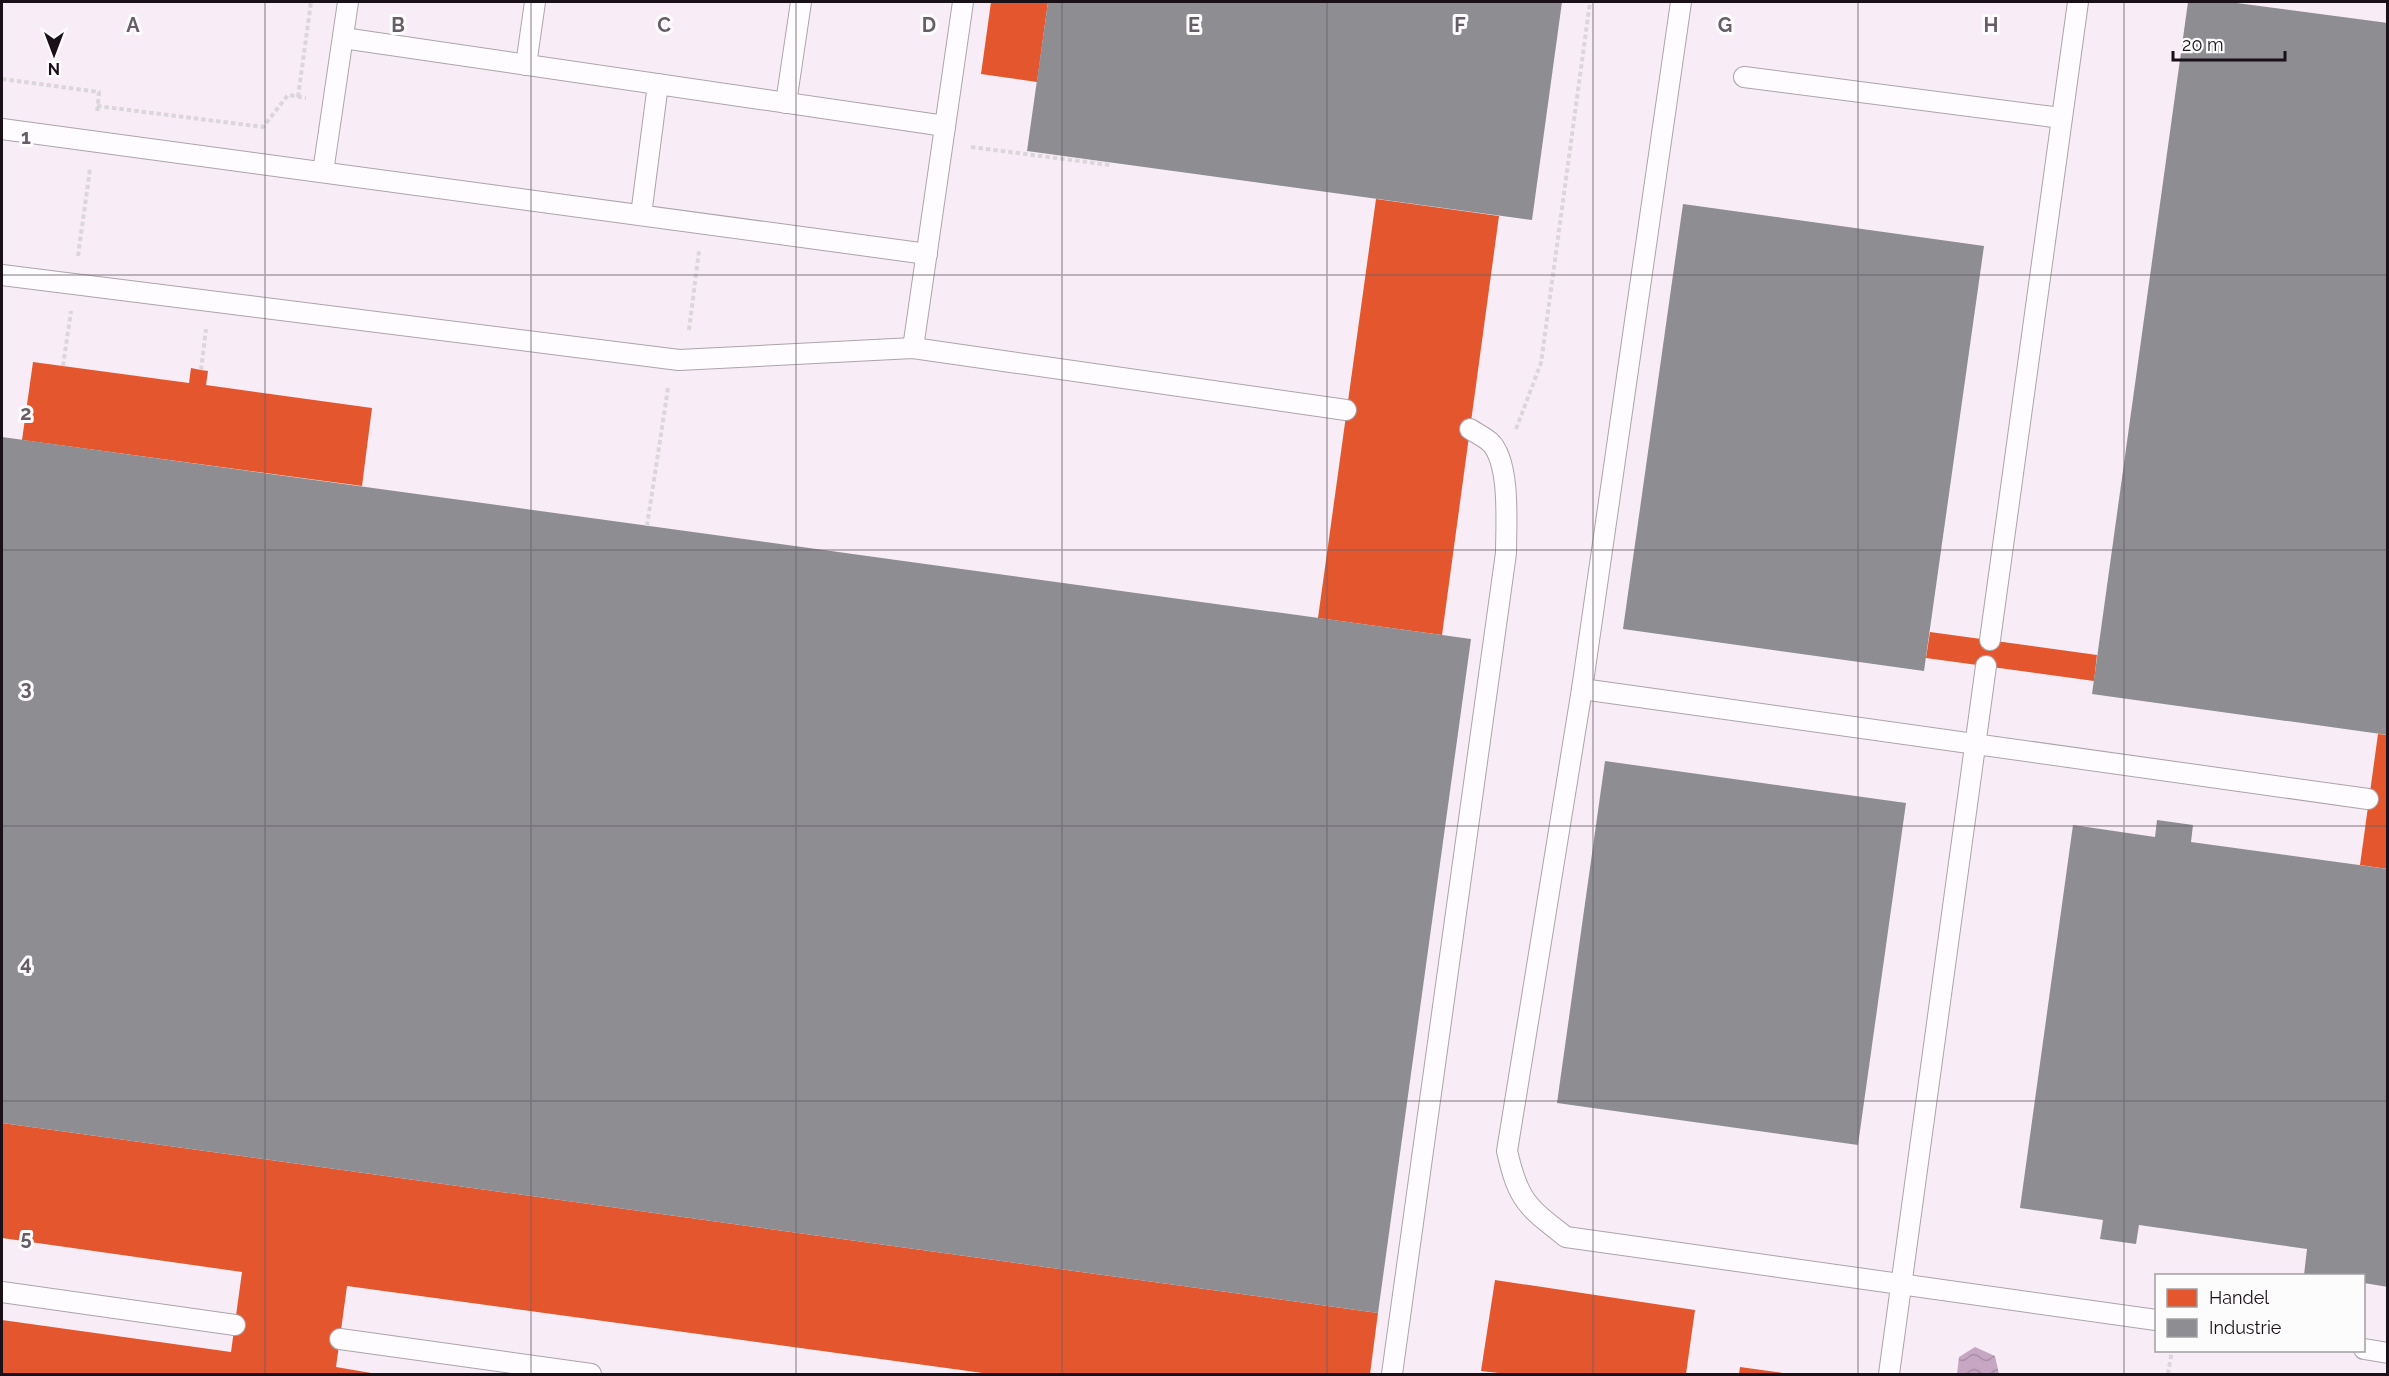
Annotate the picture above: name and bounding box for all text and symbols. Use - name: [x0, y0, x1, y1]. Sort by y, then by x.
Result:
- text: A: [126, 13, 140, 37]
- text: B: [391, 13, 405, 37]
- text: C: [657, 13, 671, 37]
- text: D: [922, 13, 936, 37]
- text: E: [1188, 13, 1200, 37]
- text: F: [1454, 13, 1466, 37]
- text: G: [1718, 13, 1732, 37]
- text: H: [1984, 13, 1998, 37]
- north arrow: [24, 24, 84, 84]
- scale bar: [2173, 24, 2286, 62]
- text: 20 m: [2182, 34, 2224, 55]
- text: N: [48, 59, 60, 78]
- text: 1: [21, 125, 31, 149]
- text: 2: [20, 401, 32, 425]
- text: 3: [20, 676, 32, 700]
- text: 4: [20, 951, 32, 975]
- text: 5: [20, 1226, 32, 1250]
- legend: [2155, 1274, 2365, 1352]
- text: Handel: [2209, 1287, 2269, 1308]
- text: Industrie: [2209, 1317, 2282, 1338]

